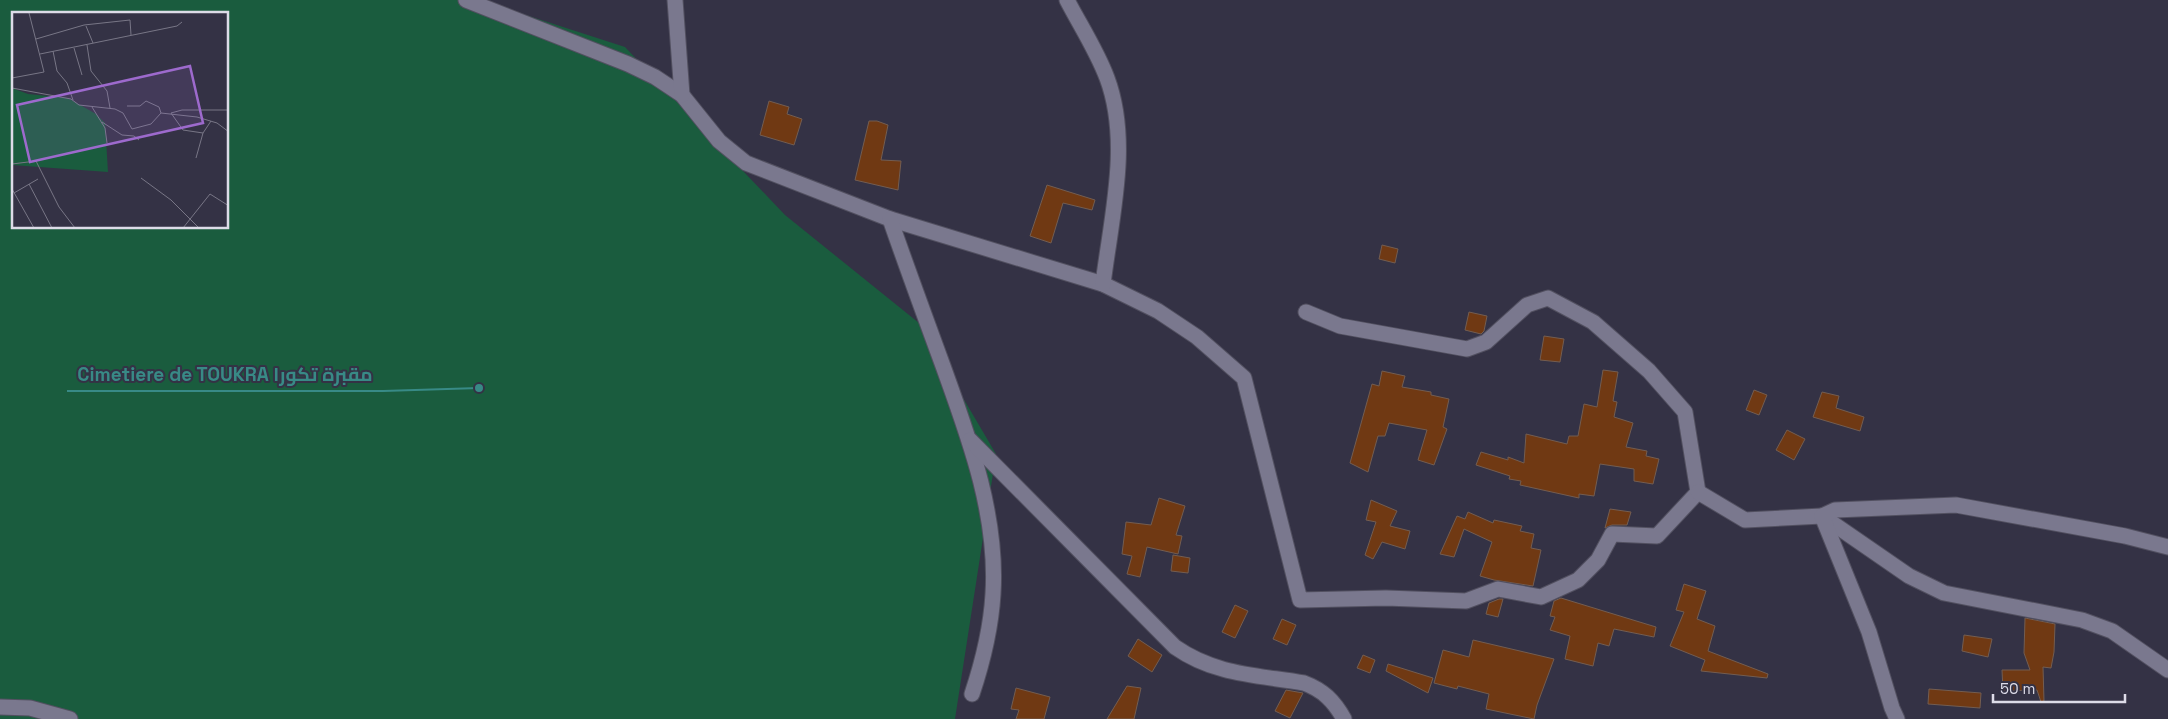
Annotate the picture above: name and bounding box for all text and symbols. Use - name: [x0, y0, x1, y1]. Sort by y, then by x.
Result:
- inset map: [12, 12, 229, 229]
- callout: Cimetiere de TOUKRA مقبرة تكورا: [67, 357, 383, 391]
- text: Cimetiere de TOUKRA مقبرة تكورا: [77, 362, 373, 387]
- scale bar: [1993, 672, 2126, 704]
- text: 50 m: [2000, 679, 2035, 698]

